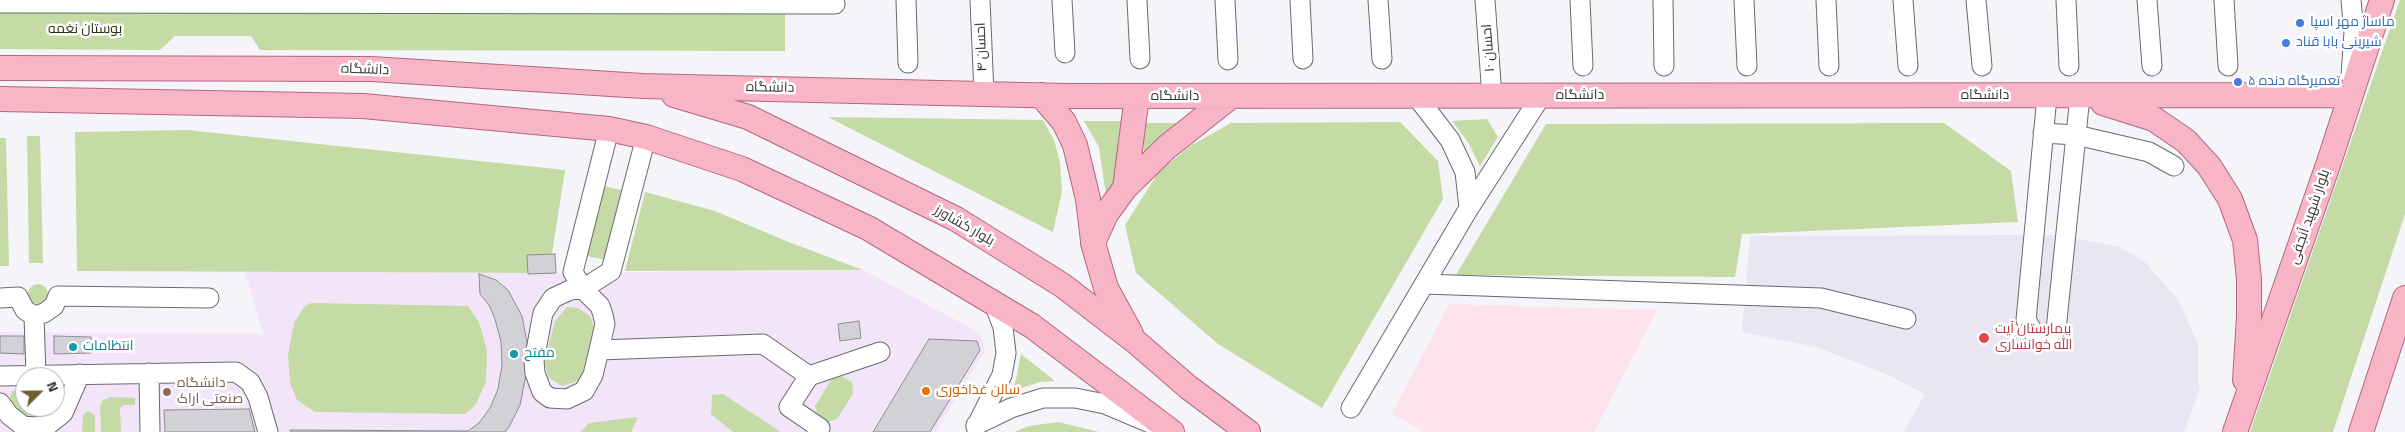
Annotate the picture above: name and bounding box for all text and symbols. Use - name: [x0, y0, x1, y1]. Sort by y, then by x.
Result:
- place label: ماساژ مهر اسپا: [2310, 15, 2395, 31]
- marker: ماساژ مهر اسپا: [2294, 17, 2306, 29]
- park label: بوستان نغمه: [48, 22, 122, 38]
- street label: احسان ۴: [973, 22, 991, 72]
- street label: احسان ۱۰: [1479, 24, 1499, 72]
- place label: شیرینی بابا قناد: [2296, 35, 2382, 51]
- marker: شیرینی بابا قناد: [2280, 37, 2292, 49]
- street label: دانشگاه: [340, 61, 390, 79]
- place label: تعمیرگاه دنده ۵: [2248, 74, 2340, 90]
- marker: تعمیرگاه دنده ۵: [2232, 76, 2244, 88]
- street label: دانشگاه: [746, 79, 794, 97]
- street label: دانشگاه: [1556, 88, 1604, 104]
- street label: دانشگاه: [1961, 88, 2009, 104]
- street label: دانشگاه: [1151, 89, 1199, 105]
- street label: بلوار شهید آنجفی: [2286, 167, 2334, 267]
- street label: بلوار کشاورز: [931, 202, 997, 250]
- place label: بیمارستان آیت الله خوانساری: [1995, 322, 2072, 354]
- marker: بیمارستان آیت الله خوانساری: [1977, 331, 1991, 345]
- place label: انتظامات: [83, 339, 133, 355]
- marker: انتظامات: [67, 341, 79, 353]
- place label: مفتح: [524, 346, 555, 362]
- marker: مفتح: [508, 348, 520, 360]
- north arrow: [15, 367, 65, 417]
- place label: دانشگاه صنعتی اراک: [177, 376, 243, 408]
- text: N: [42, 378, 65, 395]
- place label: سالن غذاخوری: [936, 383, 1020, 399]
- marker: سالن غذاخوری: [920, 385, 932, 397]
- marker: دانشگاه صنعتی اراک: [161, 386, 173, 398]

